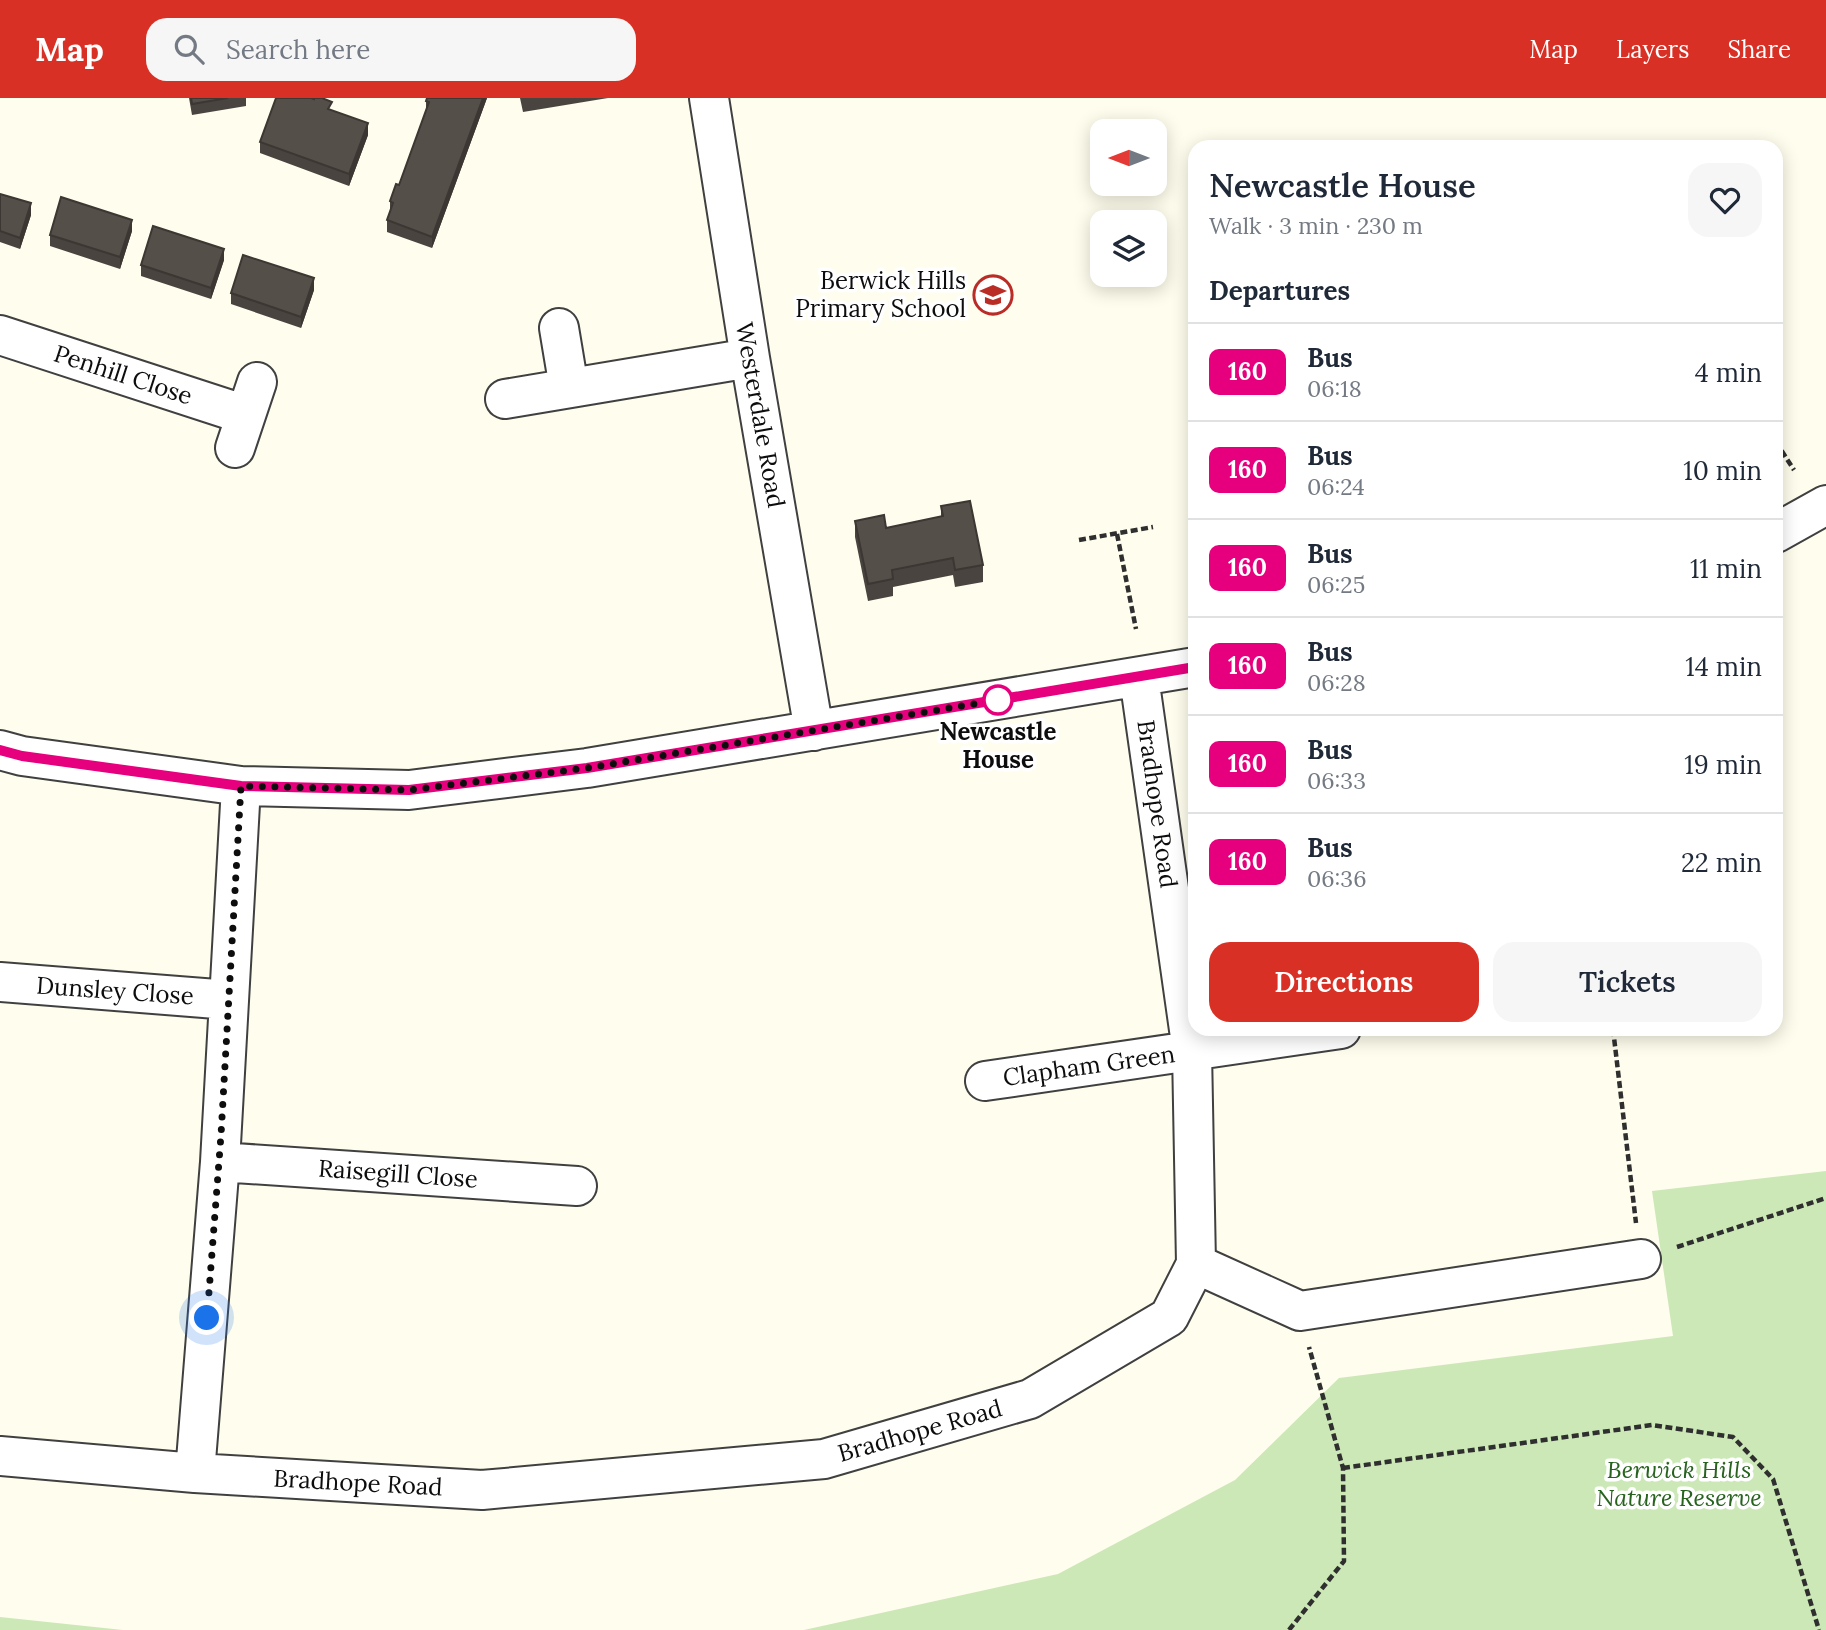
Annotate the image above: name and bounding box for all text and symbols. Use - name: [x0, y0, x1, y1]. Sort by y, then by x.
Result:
- search box: [146, 18, 636, 81]
- text: Map: [35, 28, 104, 70]
- icon: search: [170, 30, 208, 68]
- text: Search here: [226, 33, 370, 66]
- text: Map: [1529, 34, 1578, 65]
- text: Layers: [1616, 34, 1689, 65]
- text: Share: [1727, 34, 1791, 65]
- north arrow: [1090, 119, 1167, 196]
- map controls: [1090, 119, 1167, 287]
- button: heart: [1688, 163, 1762, 237]
- text: Newcastle House: [1209, 164, 1476, 206]
- button: layers: [1090, 210, 1167, 287]
- text: Walk · 3 min · 230 m: [1209, 211, 1423, 240]
- place label: Berwick Hills Primary School: [795, 265, 966, 324]
- school or university icon: Berwick Hills Primary School: [972, 274, 1014, 316]
- text: Departures: [1209, 274, 1350, 307]
- street label: Westerdale Road: [729, 320, 792, 510]
- street label: Penhill Close: [50, 338, 196, 411]
- text: Bus: [1307, 341, 1353, 374]
- text: 160: [1228, 356, 1267, 387]
- text: 4 min: [1695, 356, 1762, 389]
- text: 06:18: [1307, 374, 1362, 403]
- text: Bus: [1307, 439, 1353, 472]
- text: 160: [1228, 454, 1267, 485]
- text: 10 min: [1683, 454, 1762, 487]
- text: 06:24: [1307, 472, 1365, 501]
- text: Bus: [1307, 537, 1353, 570]
- text: 160: [1228, 552, 1267, 583]
- text: 11 min: [1690, 552, 1762, 585]
- text: 06:25: [1307, 570, 1365, 599]
- text: Bus: [1307, 635, 1353, 668]
- text: 160: [1228, 650, 1267, 681]
- text: 14 min: [1685, 650, 1762, 683]
- text: 06:28: [1307, 668, 1366, 697]
- marker: Newcastle House: [983, 685, 1013, 715]
- place label: Newcastle House: [939, 716, 1057, 775]
- street label: Bradhope Road: [1130, 718, 1185, 890]
- text: Bus: [1307, 733, 1353, 766]
- text: 160: [1228, 748, 1267, 779]
- text: 19 min: [1684, 748, 1762, 781]
- text: 06:33: [1307, 766, 1366, 795]
- text: Bus: [1307, 831, 1353, 864]
- text: 160: [1228, 846, 1267, 877]
- text: 22 min: [1681, 846, 1762, 879]
- text: 06:36: [1307, 864, 1366, 893]
- button: Directions: [1209, 942, 1479, 1022]
- button: Tickets: [1493, 942, 1762, 1022]
- street label: Dunsley Close: [35, 970, 195, 1011]
- street label: Clapham Green: [1001, 1038, 1177, 1093]
- street label: Raisegill Close: [317, 1152, 479, 1195]
- your location: [189, 1300, 224, 1335]
- street label: Bradhope Road: [834, 1392, 1006, 1469]
- park label: Berwick Hills Nature Reserve: [1596, 1454, 1762, 1513]
- street label: Bradhope Road: [273, 1463, 443, 1502]

